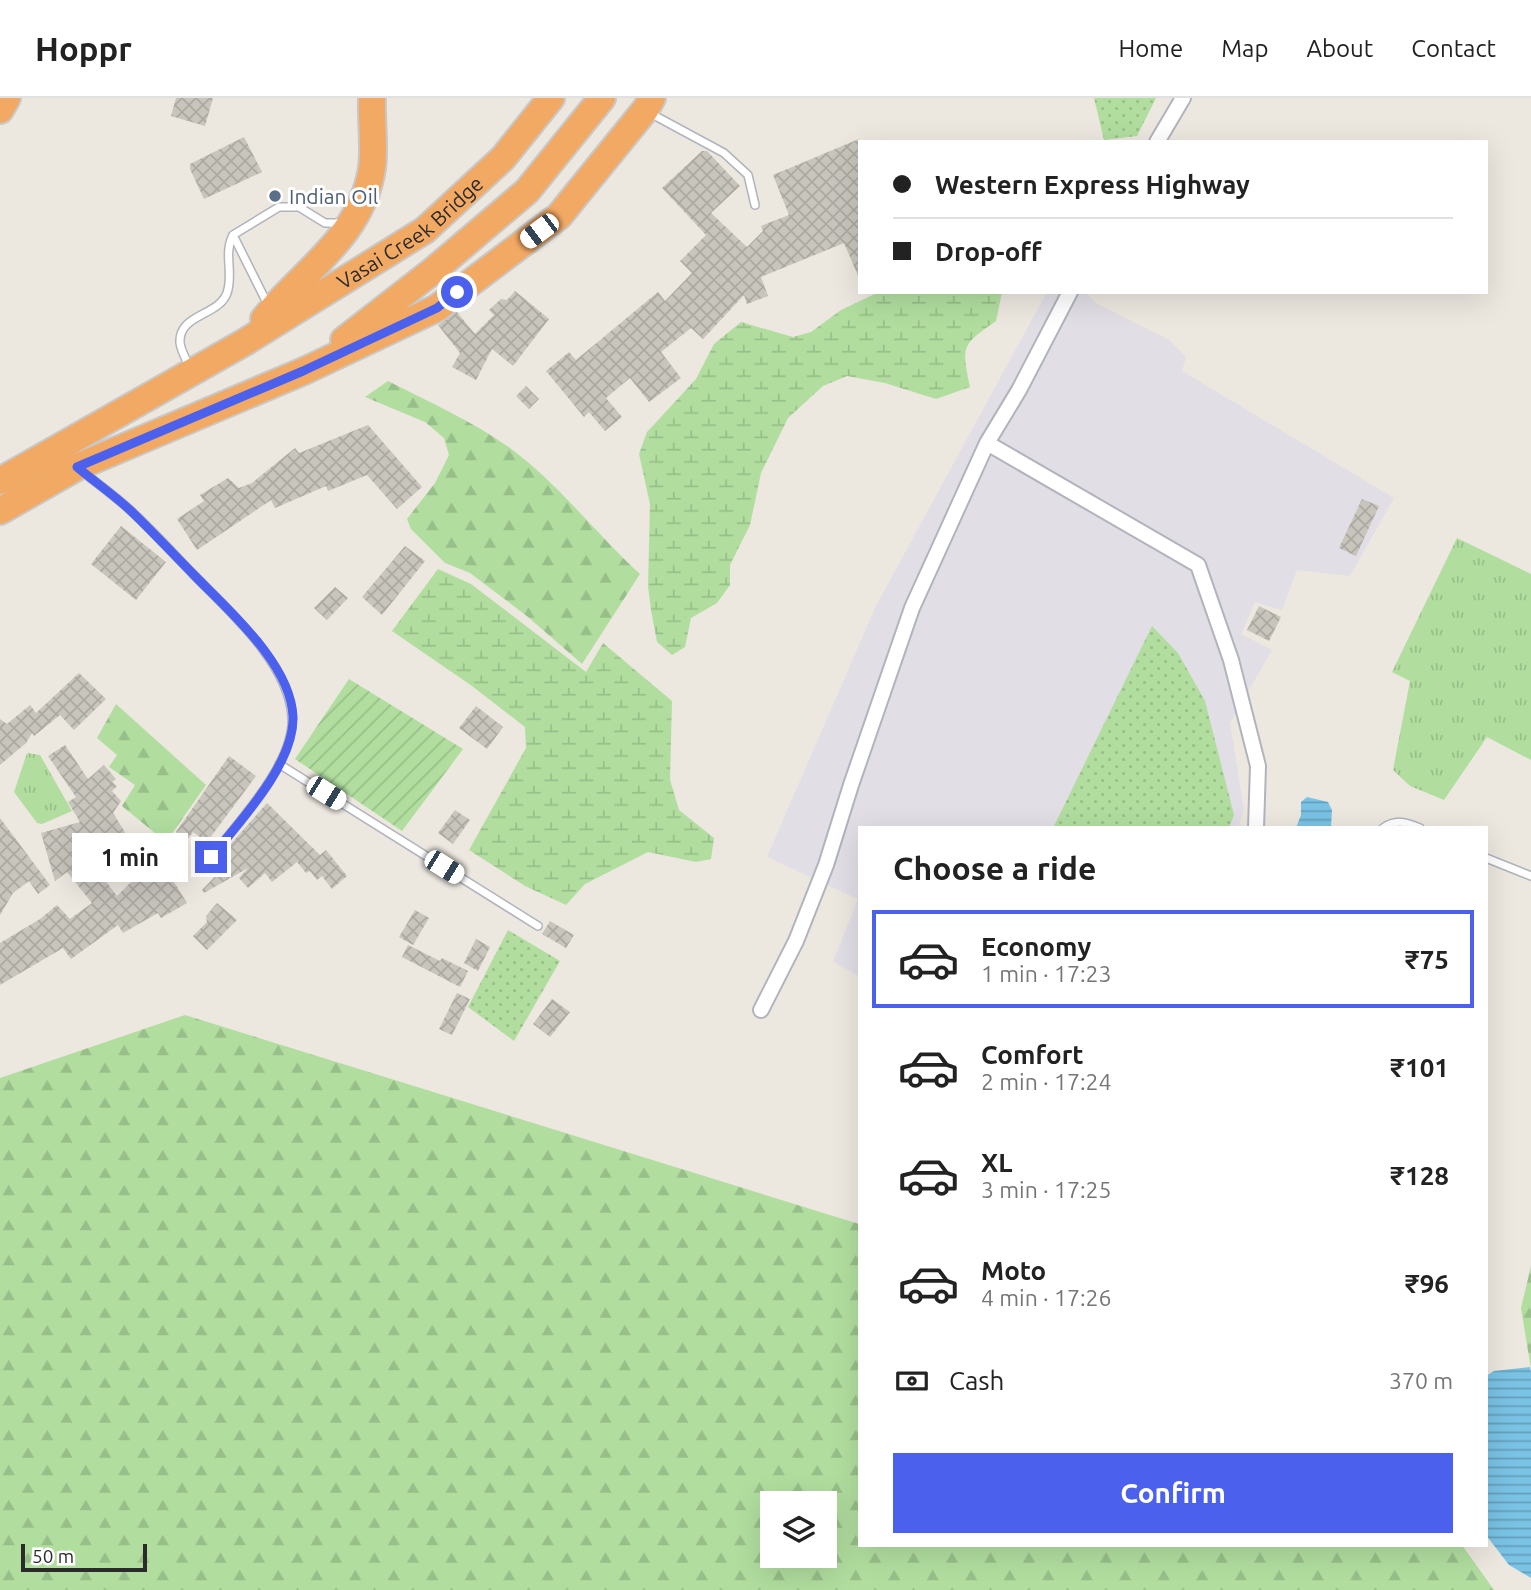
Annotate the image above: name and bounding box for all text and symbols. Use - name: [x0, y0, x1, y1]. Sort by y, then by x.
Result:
- text: Hoppr: [35, 30, 132, 67]
- text: Home: [1118, 35, 1183, 62]
- text: Map: [1221, 35, 1268, 62]
- text: About: [1306, 35, 1373, 62]
- text: Contact: [1411, 35, 1496, 62]
- text: Western Express Highway: [935, 170, 1250, 199]
- street label: Vasai Creek Bridge: [333, 171, 488, 294]
- place label: Indian Oil: [289, 184, 378, 208]
- marker: Indian Oil: [267, 188, 283, 204]
- car: [516, 210, 563, 252]
- text: Drop-off: [935, 237, 1042, 266]
- route start: [441, 276, 473, 308]
- car: [303, 773, 350, 813]
- callout: 1 min: [71, 832, 186, 882]
- route end: [195, 841, 227, 873]
- text: 1 min: [101, 845, 159, 870]
- car: [421, 847, 468, 887]
- text: Choose a ride: [893, 850, 1096, 886]
- icon: car: [897, 928, 960, 991]
- text: Economy: [981, 932, 1091, 961]
- text: ₹75: [1405, 945, 1449, 974]
- text: 1 min · 17:23: [981, 961, 1112, 986]
- icon: car: [897, 1036, 960, 1099]
- text: Comfort: [981, 1040, 1084, 1069]
- text: ₹101: [1390, 1053, 1449, 1082]
- text: 2 min · 17:24: [981, 1069, 1112, 1094]
- icon: car: [897, 1144, 960, 1207]
- text: XL: [981, 1148, 1012, 1177]
- text: ₹128: [1390, 1161, 1449, 1190]
- text: 3 min · 17:25: [981, 1177, 1112, 1202]
- icon: car: [897, 1252, 960, 1315]
- text: Moto: [981, 1256, 1046, 1285]
- text: ₹96: [1405, 1269, 1449, 1298]
- text: 4 min · 17:26: [981, 1285, 1112, 1310]
- icon: cash: [893, 1362, 931, 1400]
- text: Cash: [949, 1366, 1004, 1395]
- text: 370 m: [1389, 1368, 1453, 1393]
- button: Confirm: [893, 1453, 1453, 1533]
- map controls: [760, 1491, 837, 1568]
- button: layers: [760, 1491, 837, 1568]
- scale bar: [21, 1541, 147, 1573]
- text: 50 m: [32, 1545, 74, 1567]

